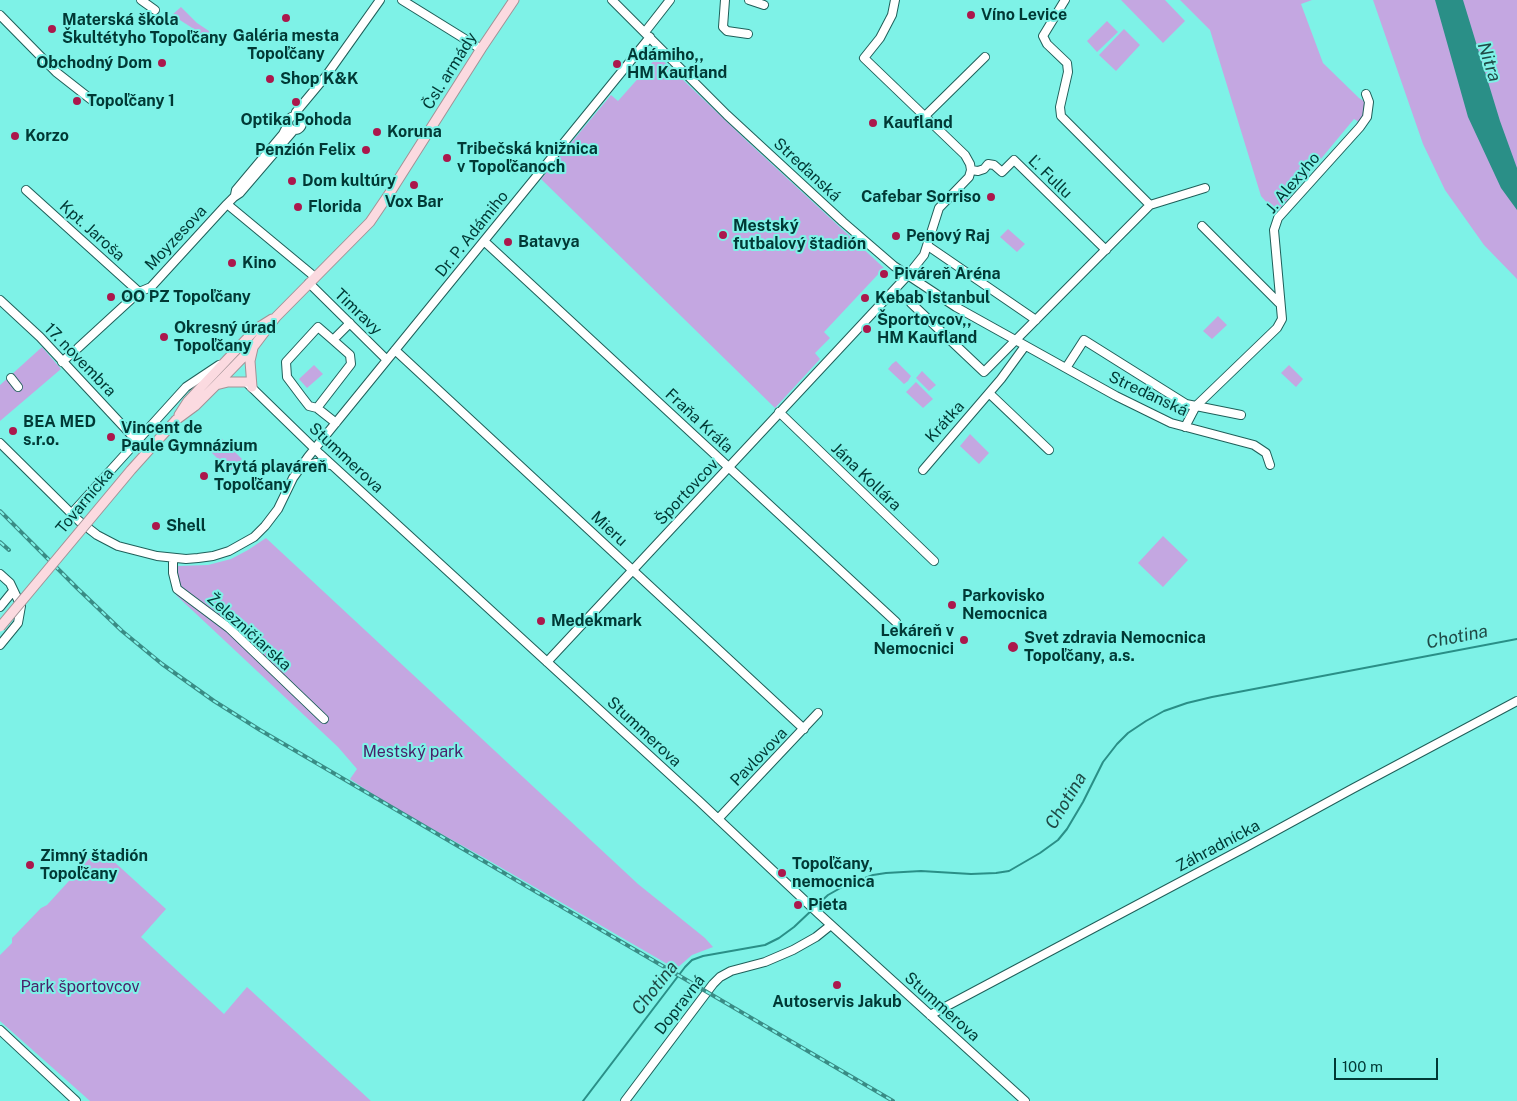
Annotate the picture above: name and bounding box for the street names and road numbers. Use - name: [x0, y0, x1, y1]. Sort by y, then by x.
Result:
- street label: Čsl. armády: [419, 29, 481, 113]
- street label: Streďanská: [769, 134, 845, 206]
- street label: J. Alexyho: [1262, 149, 1324, 217]
- street label: Ľ. Fullu: [1024, 151, 1076, 203]
- street label: Dr. P. Adámiho: [431, 187, 513, 281]
- street label: Kpt. Jaroša: [56, 197, 128, 265]
- street label: Moyzesova: [141, 201, 211, 275]
- street label: Timravy: [330, 285, 386, 339]
- street label: 17. novembra: [40, 319, 120, 401]
- street label: Streďanská: [1105, 367, 1191, 421]
- street label: Fraňa Kráľa: [661, 385, 737, 457]
- street label: Krátka: [921, 397, 969, 447]
- street label: Stummerova: [305, 419, 387, 497]
- street label: Jána Kollára: [827, 439, 905, 515]
- street label: Športovcov: [651, 455, 723, 529]
- street label: Tovarnícka: [52, 464, 118, 538]
- street label: Mieru: [587, 507, 631, 551]
- street label: Železničiarska: [203, 589, 295, 675]
- street label: Stummerova: [603, 693, 685, 771]
- street label: Pavlovova: [727, 724, 791, 790]
- street label: Záhradnícka: [1173, 816, 1263, 876]
- street label: Stummerova: [900, 968, 984, 1046]
- street label: Dopravná: [651, 971, 709, 1039]

